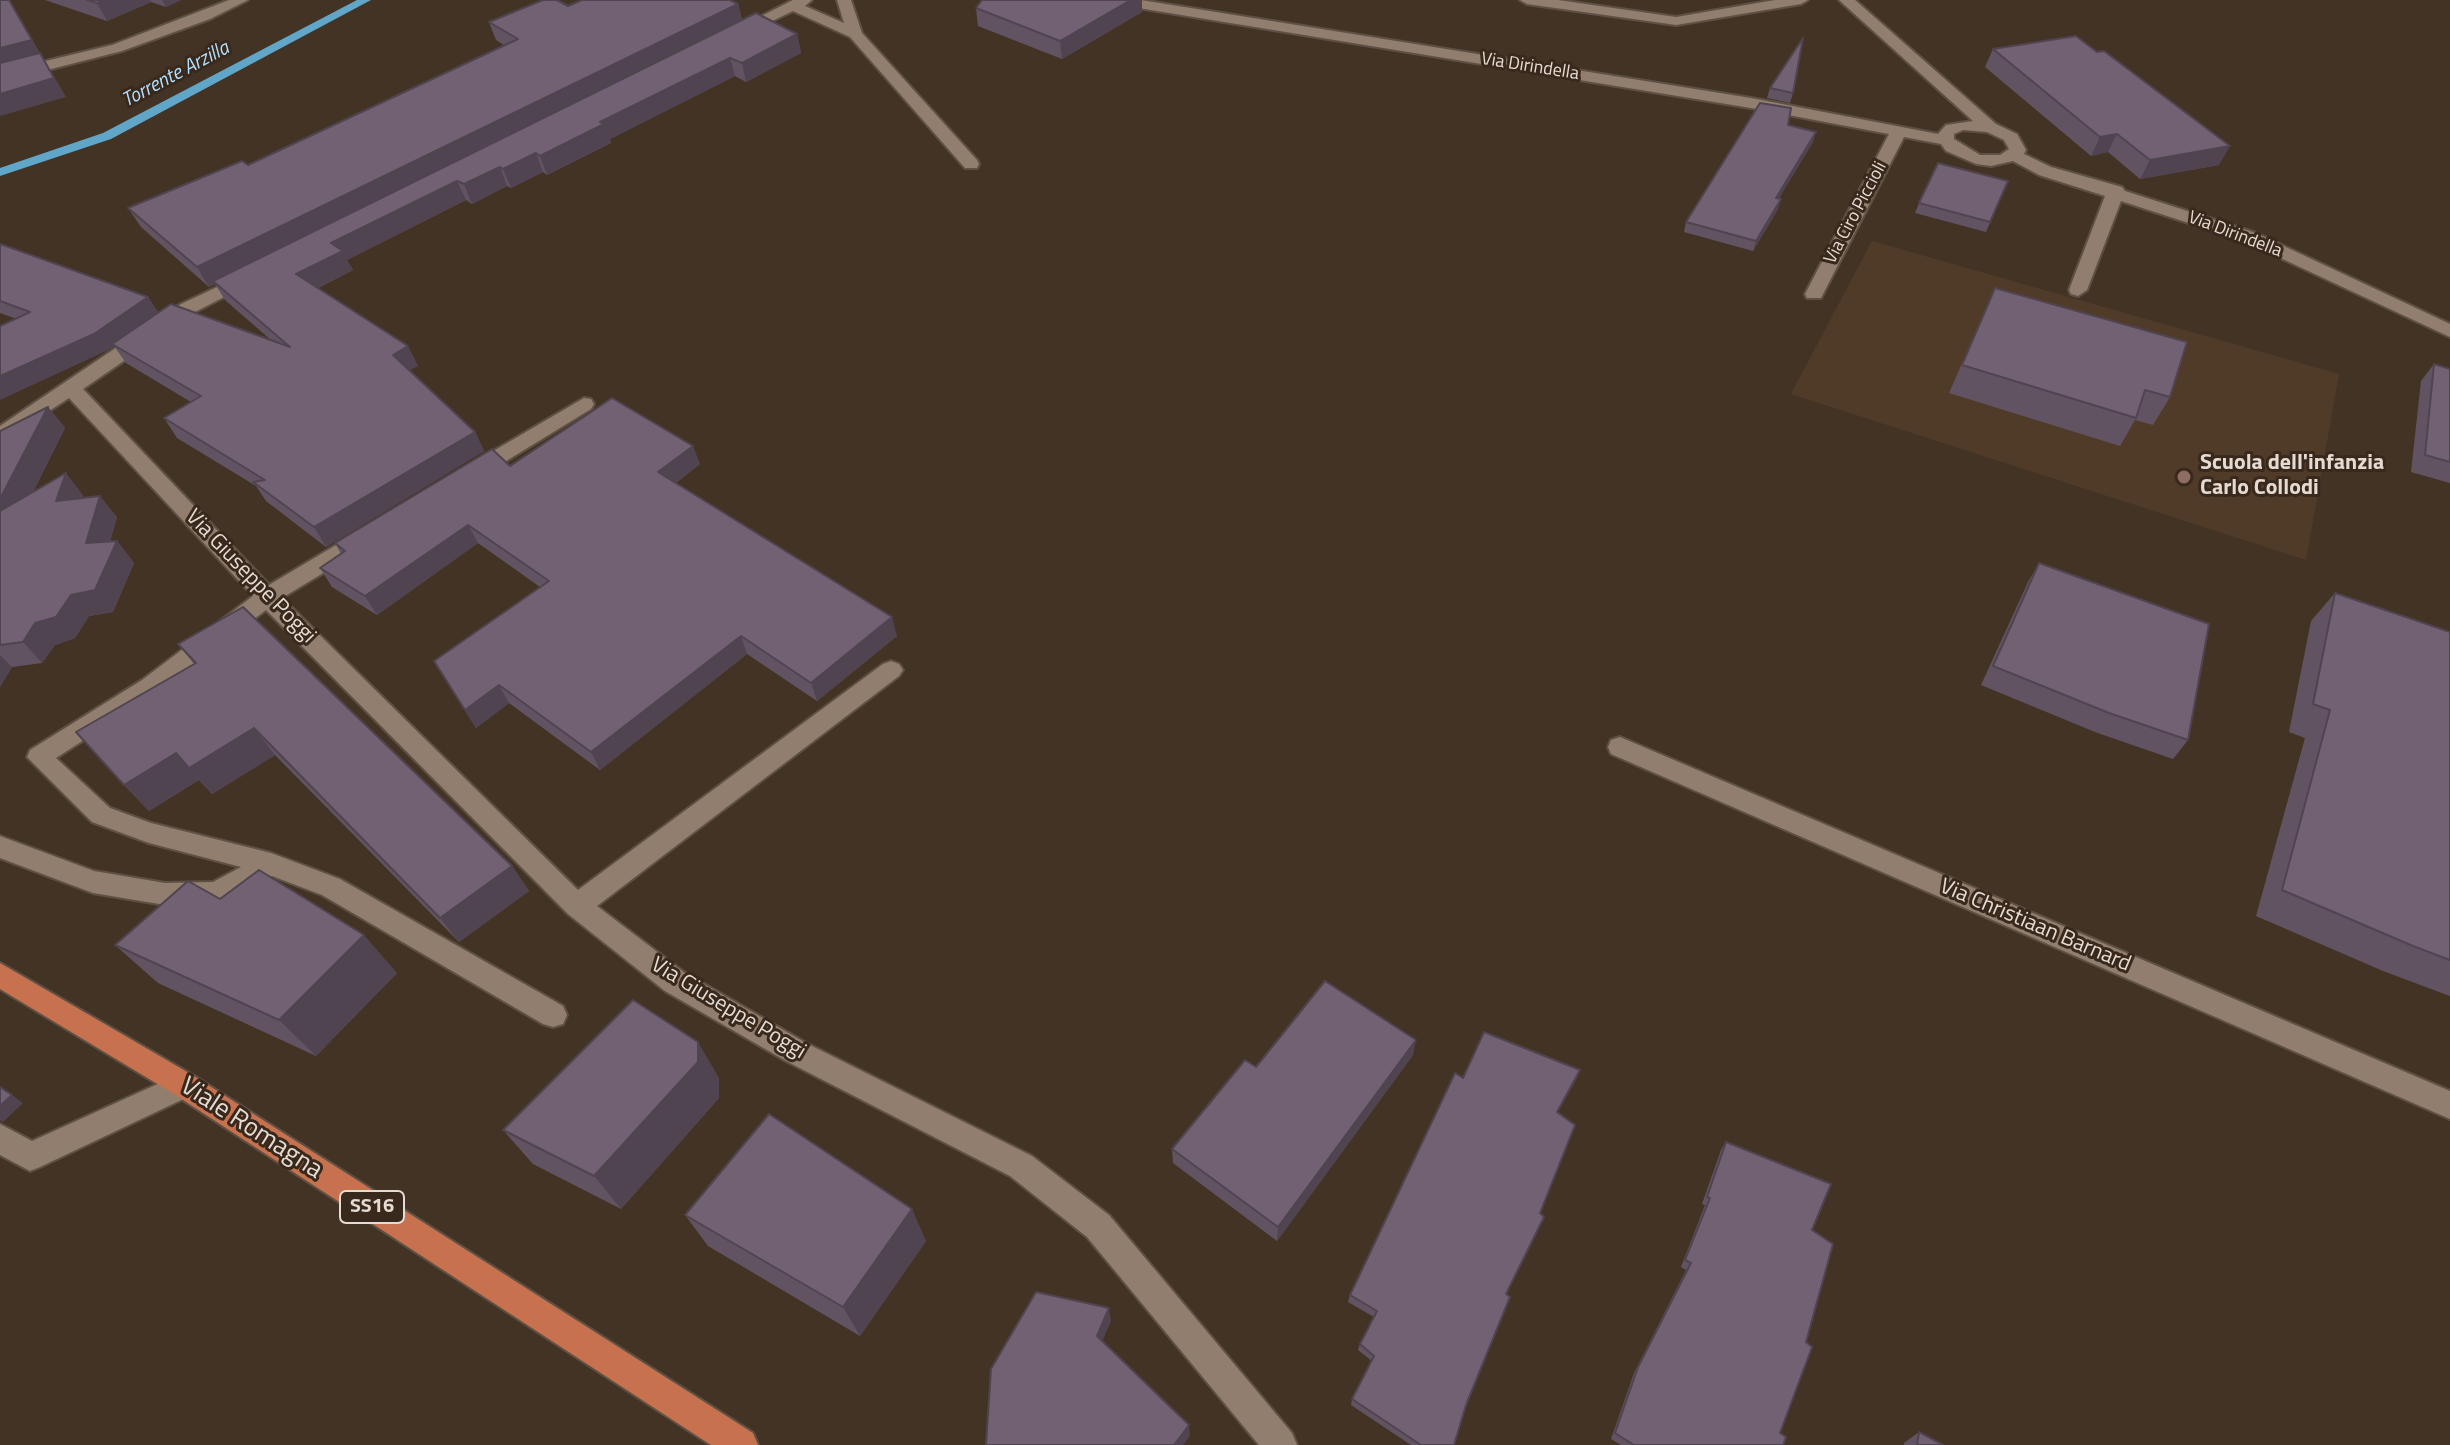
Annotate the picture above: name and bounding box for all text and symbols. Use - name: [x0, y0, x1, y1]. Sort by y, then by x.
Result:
- water label: Torrente Arzilla: [118, 37, 234, 113]
- street label: Via Dirindella: [1480, 49, 1580, 85]
- street label: Via Ciro Piccioli: [1820, 158, 1892, 268]
- street label: Via Dirindella: [2185, 207, 2285, 263]
- place label: Scuola dell'infanzia Carlo Collodi: [2200, 451, 2384, 502]
- marker: Scuola dell'infanzia Carlo Collodi: [2175, 468, 2193, 486]
- street label: Via Giuseppe Poggi: [179, 505, 321, 649]
- street label: Via Christiaan Barnard: [1935, 874, 2135, 978]
- street label: Via Giuseppe Poggi: [646, 952, 810, 1066]
- street label: Viale Romagna: [174, 1071, 328, 1187]
- road number: SS16: [340, 1191, 404, 1223]

